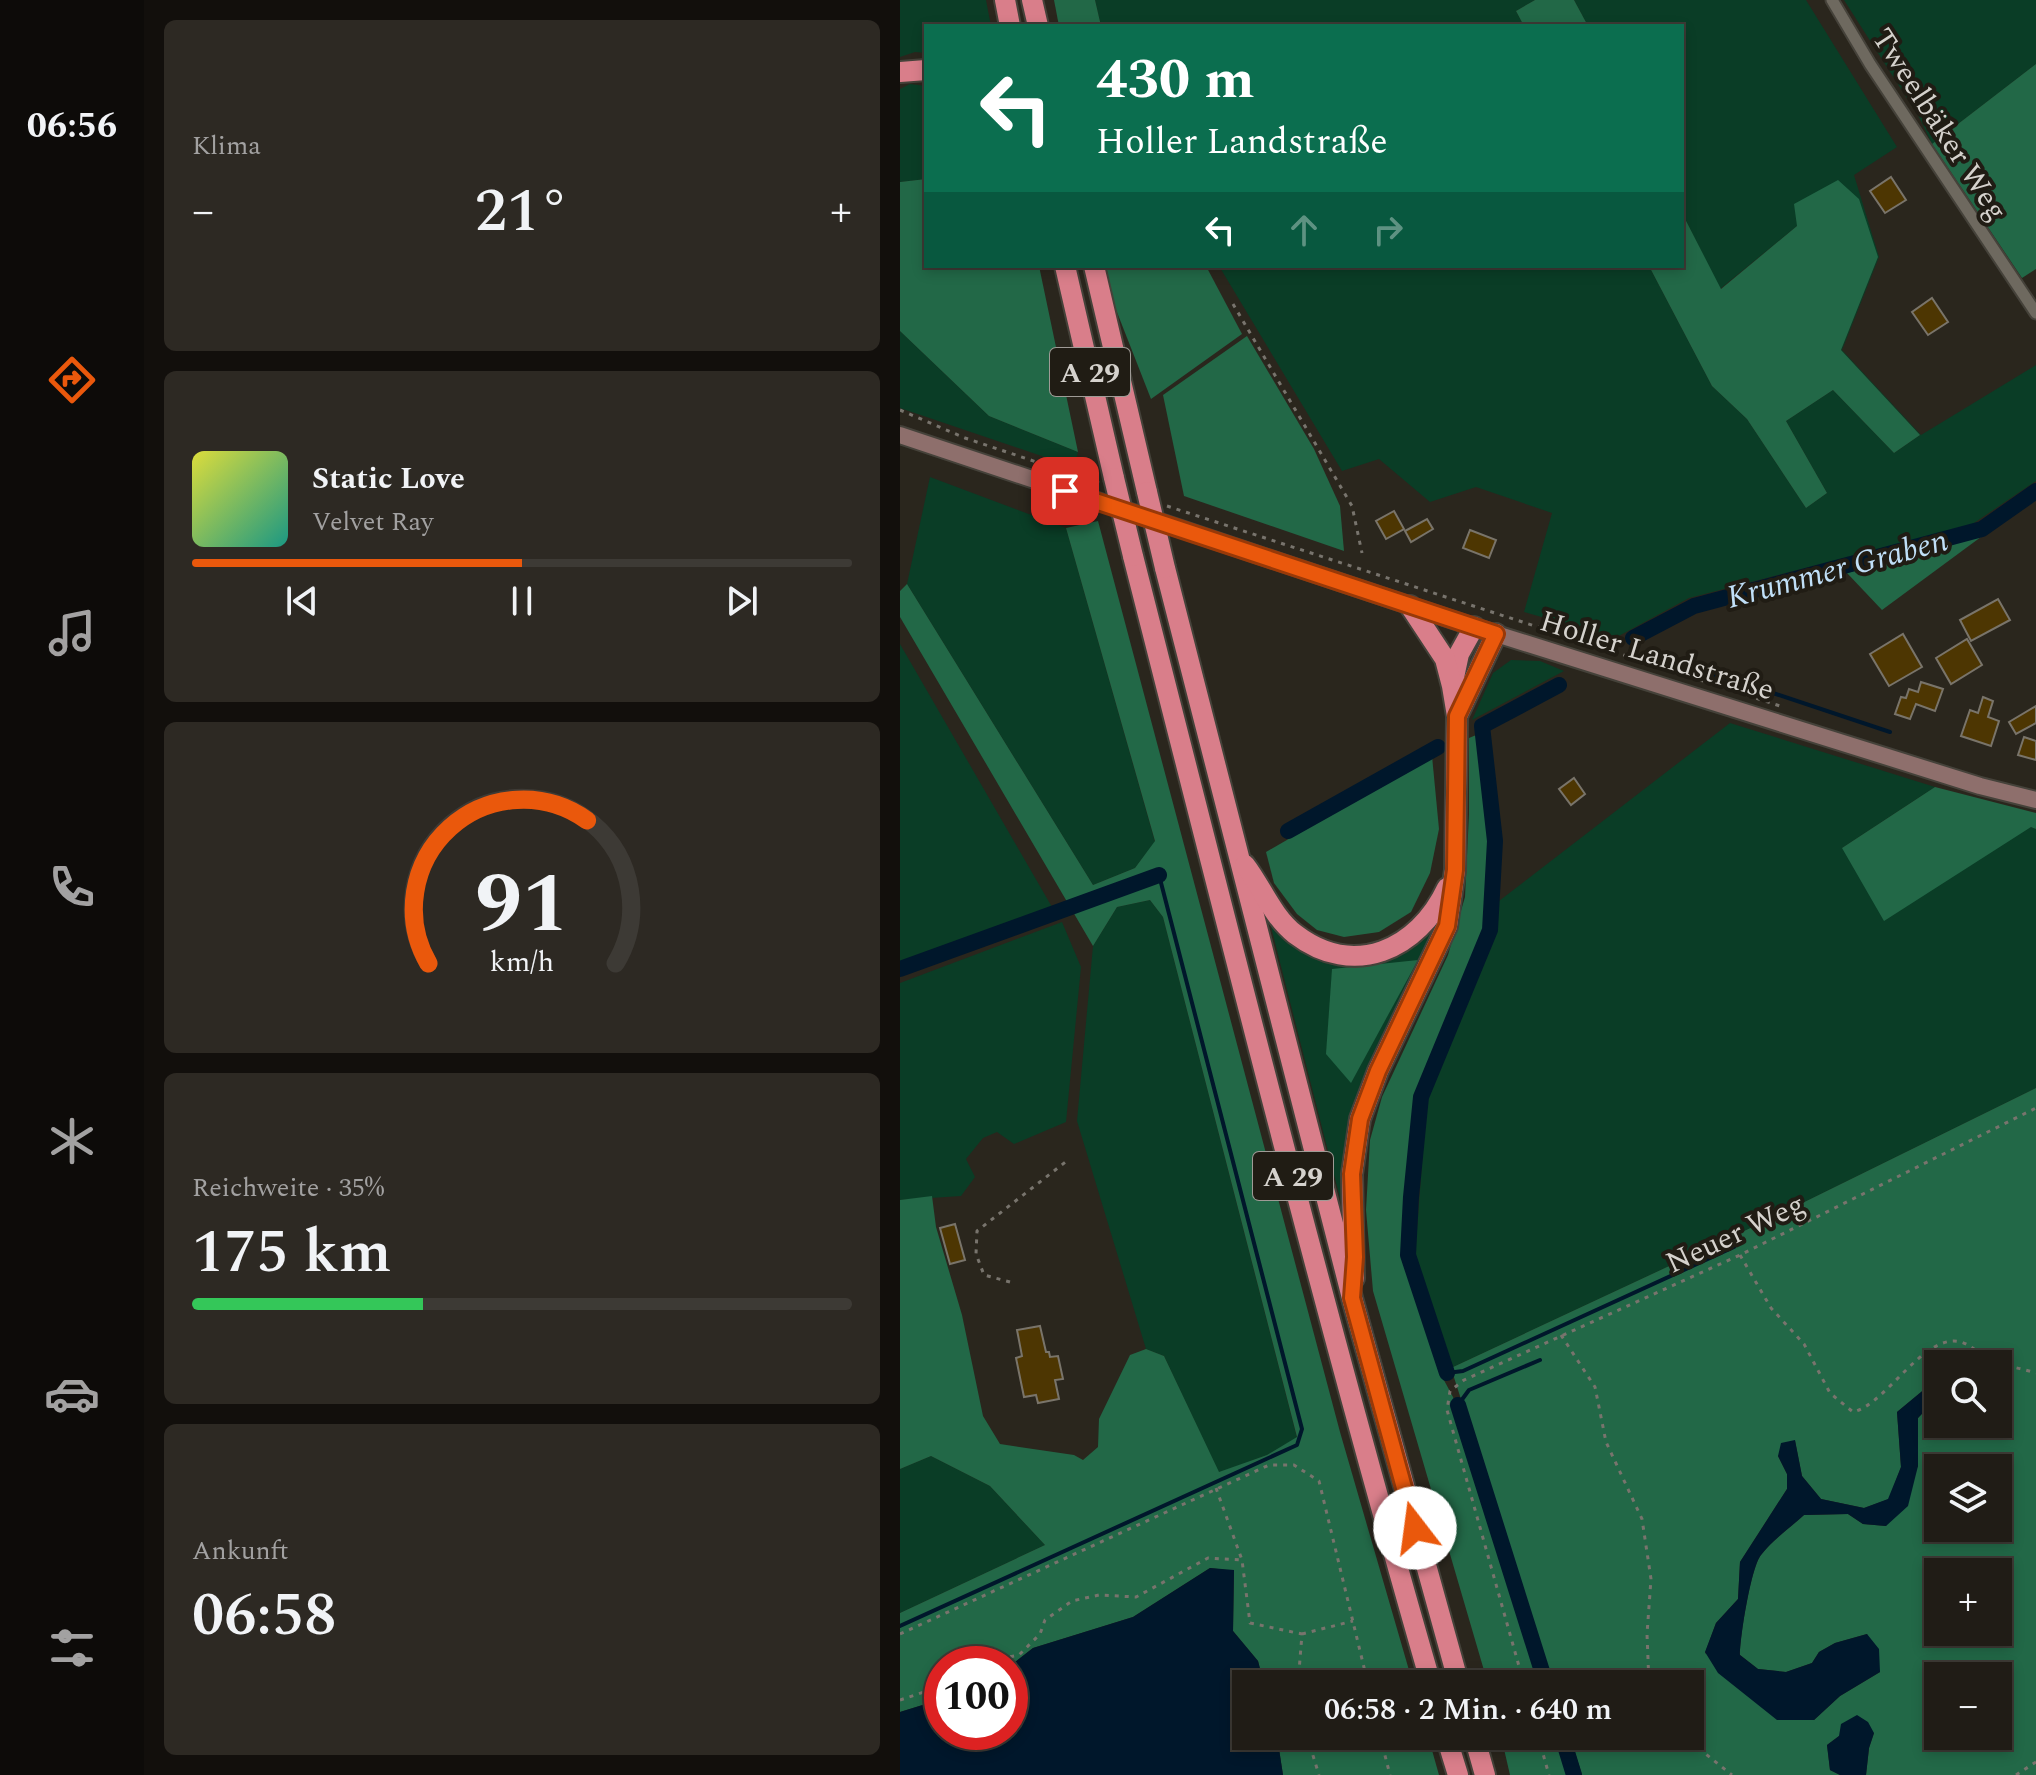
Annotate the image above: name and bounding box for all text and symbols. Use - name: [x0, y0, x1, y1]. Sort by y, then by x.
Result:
- street label: Tweelbäker Weg: [1859, 19, 2019, 230]
- text: 430 m: [1096, 38, 1255, 123]
- icon: left: [964, 56, 1068, 160]
- text: 06:56: [27, 99, 117, 154]
- text: Holler Landstraße: [1096, 115, 1388, 170]
- text: Klima: [192, 126, 261, 166]
- text: 21°: [475, 166, 569, 258]
- text: −: [192, 178, 214, 245]
- text: +: [830, 178, 852, 245]
- icon: left: [1198, 208, 1242, 252]
- icon: ahead: [1282, 208, 1326, 252]
- icon: right: [1366, 208, 1410, 252]
- road number: A 29: [1050, 348, 1130, 396]
- icon: directions: [44, 352, 100, 408]
- text: Static Love: [312, 456, 465, 502]
- pin: [1031, 457, 1099, 525]
- icon: arrive: [1043, 469, 1087, 513]
- text: Velvet Ray: [312, 502, 433, 542]
- water label: Krummer Graben: [1721, 516, 1954, 623]
- icon: previous: [280, 579, 324, 623]
- icon: pause: [500, 579, 544, 623]
- icon: next: [720, 579, 764, 623]
- street label: Holler Landstraße: [1534, 598, 1780, 713]
- icon: music: [44, 605, 100, 661]
- text: 91: [475, 841, 569, 968]
- icon: phone: [44, 859, 100, 915]
- text: km/h: [490, 941, 554, 984]
- icon: climate: [44, 1113, 100, 1169]
- road number: A 29: [1253, 1152, 1333, 1200]
- text: Reichweite · 35%: [192, 1168, 384, 1208]
- street label: Neuer Weg: [1658, 1182, 1813, 1286]
- text: 175 km: [192, 1207, 392, 1299]
- map controls: [1924, 1350, 2012, 1750]
- button: search: [1924, 1350, 2012, 1438]
- icon: car: [44, 1366, 100, 1422]
- button: layers: [1924, 1454, 2012, 1542]
- position arrow: [1373, 1486, 1457, 1570]
- text: Ankunft: [192, 1531, 289, 1571]
- button: +: [1924, 1558, 2012, 1646]
- text: 06:58: [192, 1570, 336, 1662]
- icon: filters: [44, 1620, 100, 1676]
- speed limit sign: 100: [924, 1646, 1028, 1750]
- button: −: [1924, 1662, 2012, 1750]
- text: 06:58 · 2 Min. · 640 m: [1324, 1687, 1612, 1733]

